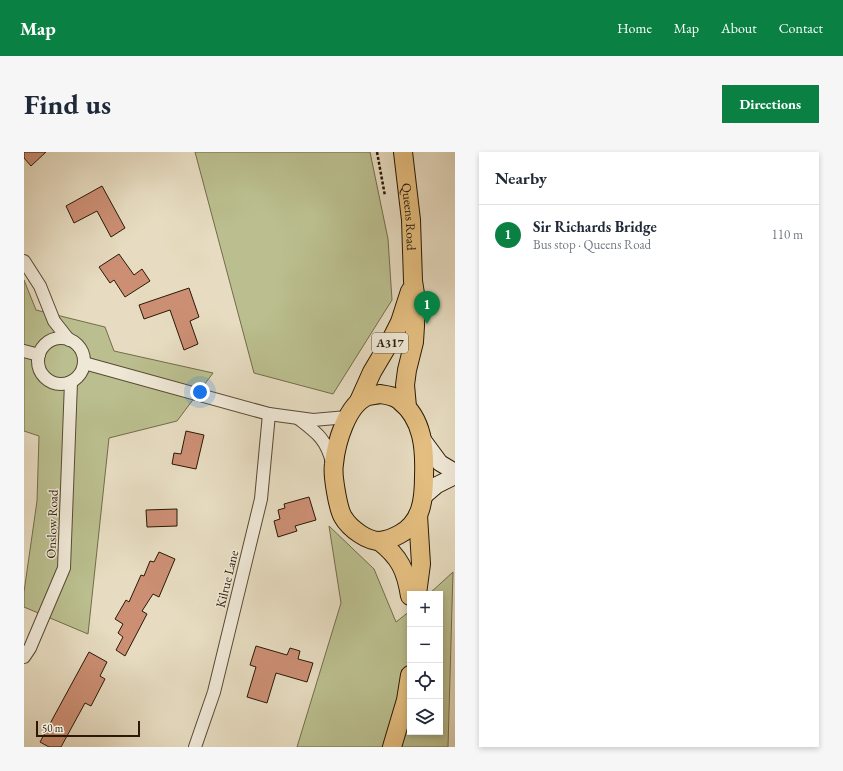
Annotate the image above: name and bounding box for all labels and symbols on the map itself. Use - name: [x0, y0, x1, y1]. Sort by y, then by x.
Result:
- street label: Queens Road: [398, 182, 421, 251]
- pin: 1: [414, 291, 440, 324]
- road number: A317: [372, 333, 408, 353]
- your location: [190, 382, 210, 402]
- street label: Onslow Road: [42, 489, 62, 559]
- street label: Kilrue Lane: [212, 548, 242, 610]
- scale bar: [36, 719, 140, 738]

